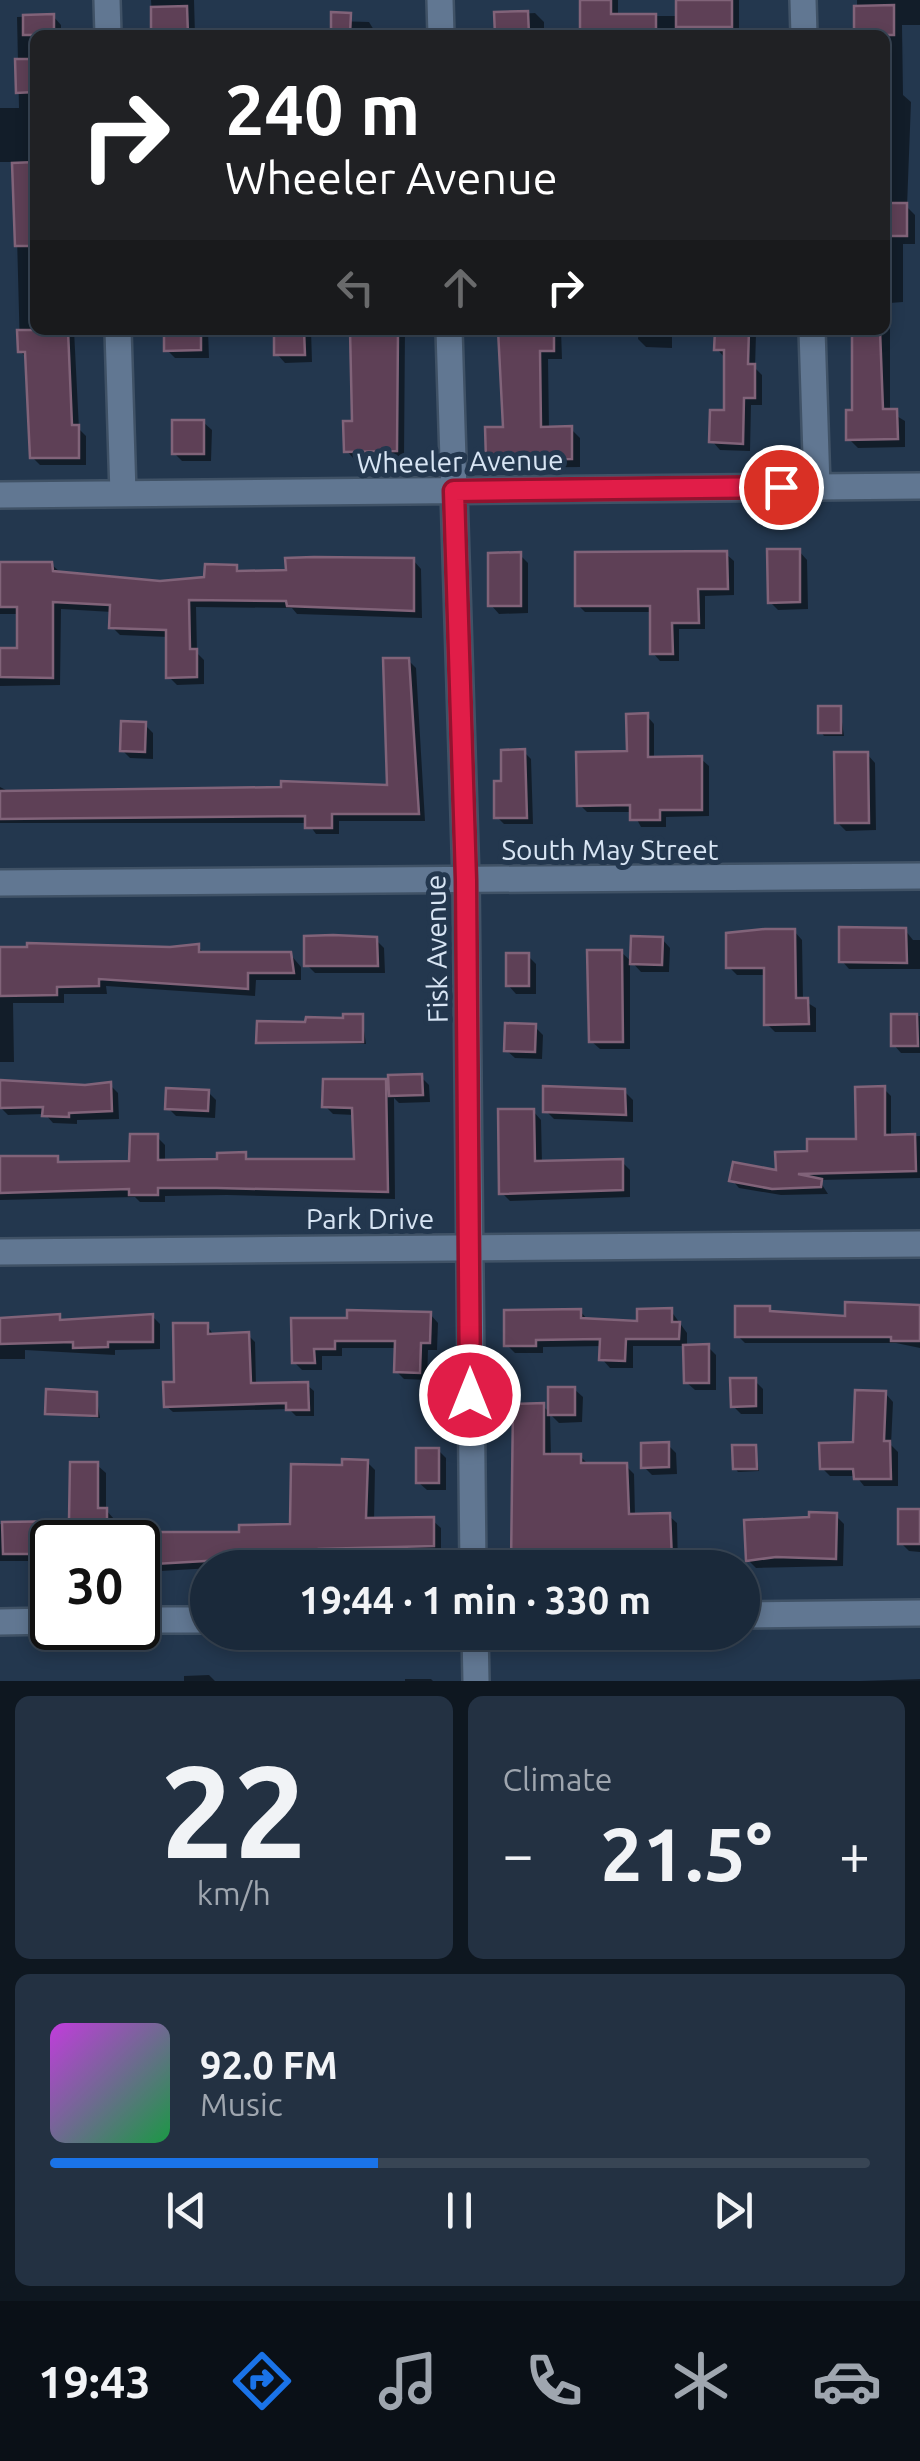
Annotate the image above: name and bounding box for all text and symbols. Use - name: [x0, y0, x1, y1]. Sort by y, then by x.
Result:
- icon: right: [60, 70, 190, 200]
- text: 240 m: [225, 70, 420, 148]
- text: Wheeler Avenue: [225, 152, 558, 203]
- icon: left: [328, 260, 383, 315]
- icon: ahead: [433, 260, 488, 315]
- icon: right: [538, 260, 593, 315]
- street label: Wheeler Avenue: [356, 444, 564, 478]
- pin: [739, 445, 824, 530]
- icon: arrive: [754, 460, 809, 515]
- street label: South May Street: [501, 834, 719, 865]
- street label: Fisk Avenue: [419, 874, 453, 1024]
- street label: Park Drive: [306, 1203, 434, 1234]
- position arrow: [418, 1343, 522, 1447]
- speed limit sign: 30: [30, 1520, 160, 1650]
- text: 19:44 · 1 min · 330 m: [299, 1579, 651, 1621]
- text: 22: [160, 1737, 307, 1883]
- text: Climate: [503, 1761, 613, 1797]
- text: 21.5°: [600, 1811, 772, 1895]
- text: −: [503, 1823, 534, 1884]
- text: +: [839, 1823, 870, 1884]
- text: km/h: [197, 1875, 271, 1911]
- text: 92.0 FM: [200, 2044, 338, 2086]
- text: Music: [200, 2086, 283, 2122]
- icon: previous: [159, 2183, 214, 2238]
- icon: pause: [432, 2183, 487, 2238]
- icon: next: [706, 2183, 761, 2238]
- icon: directions: [227, 2346, 297, 2416]
- icon: music: [373, 2346, 443, 2416]
- icon: phone: [519, 2346, 589, 2416]
- icon: climate: [666, 2346, 736, 2416]
- icon: car: [812, 2346, 882, 2416]
- text: 19:43: [38, 2356, 151, 2407]

